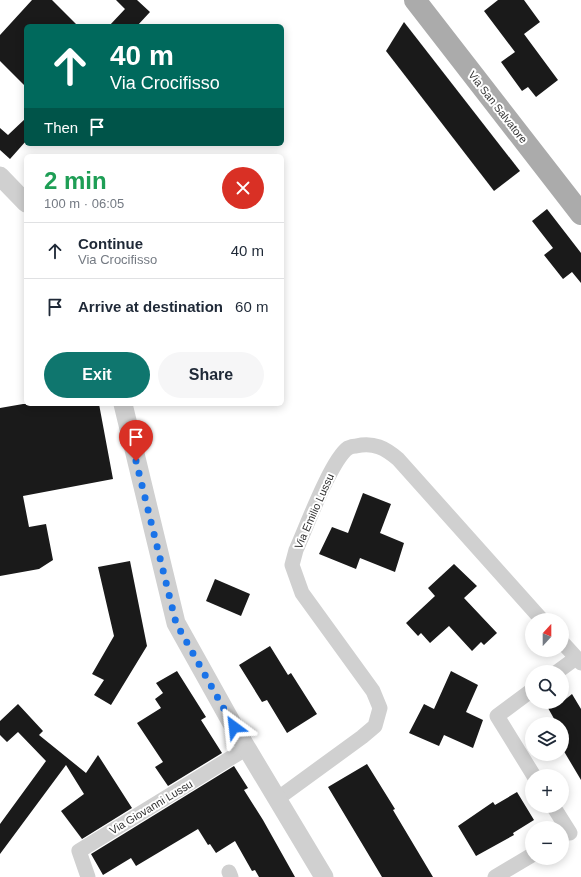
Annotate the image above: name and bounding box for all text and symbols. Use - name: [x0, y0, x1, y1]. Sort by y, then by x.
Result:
- icon: ahead: [44, 40, 96, 92]
- text: 40 m: [110, 40, 174, 71]
- street label: Via San Salvatore: [466, 69, 530, 145]
- text: Via Crocifisso: [110, 73, 220, 93]
- icon: arrive: [86, 116, 108, 138]
- text: Then: [44, 119, 78, 136]
- text: 2 min: [44, 167, 107, 194]
- button: close: [222, 167, 264, 209]
- text: 100 m · 06:05: [44, 196, 124, 211]
- text: Continue: [78, 235, 143, 252]
- icon: ahead: [44, 240, 66, 262]
- text: 40 m: [231, 242, 264, 259]
- text: Via Crocifisso: [78, 252, 157, 267]
- icon: arrive: [44, 296, 66, 318]
- text: Arrive at destination: [78, 298, 223, 315]
- text: 60 m: [235, 298, 268, 315]
- button: Exit: [44, 352, 150, 398]
- button: Share: [158, 352, 264, 398]
- pin: [119, 420, 153, 461]
- icon: arrive: [125, 426, 147, 448]
- street label: Via Emilio Lussu: [292, 472, 336, 550]
- north arrow: [525, 613, 569, 657]
- map controls: [525, 613, 569, 865]
- button: search: [525, 665, 569, 709]
- position arrow: [213, 706, 255, 748]
- button: layers: [525, 717, 569, 761]
- button: +: [525, 769, 569, 813]
- street label: Via Giovanni Lussu: [107, 777, 195, 837]
- button: −: [525, 821, 569, 865]

